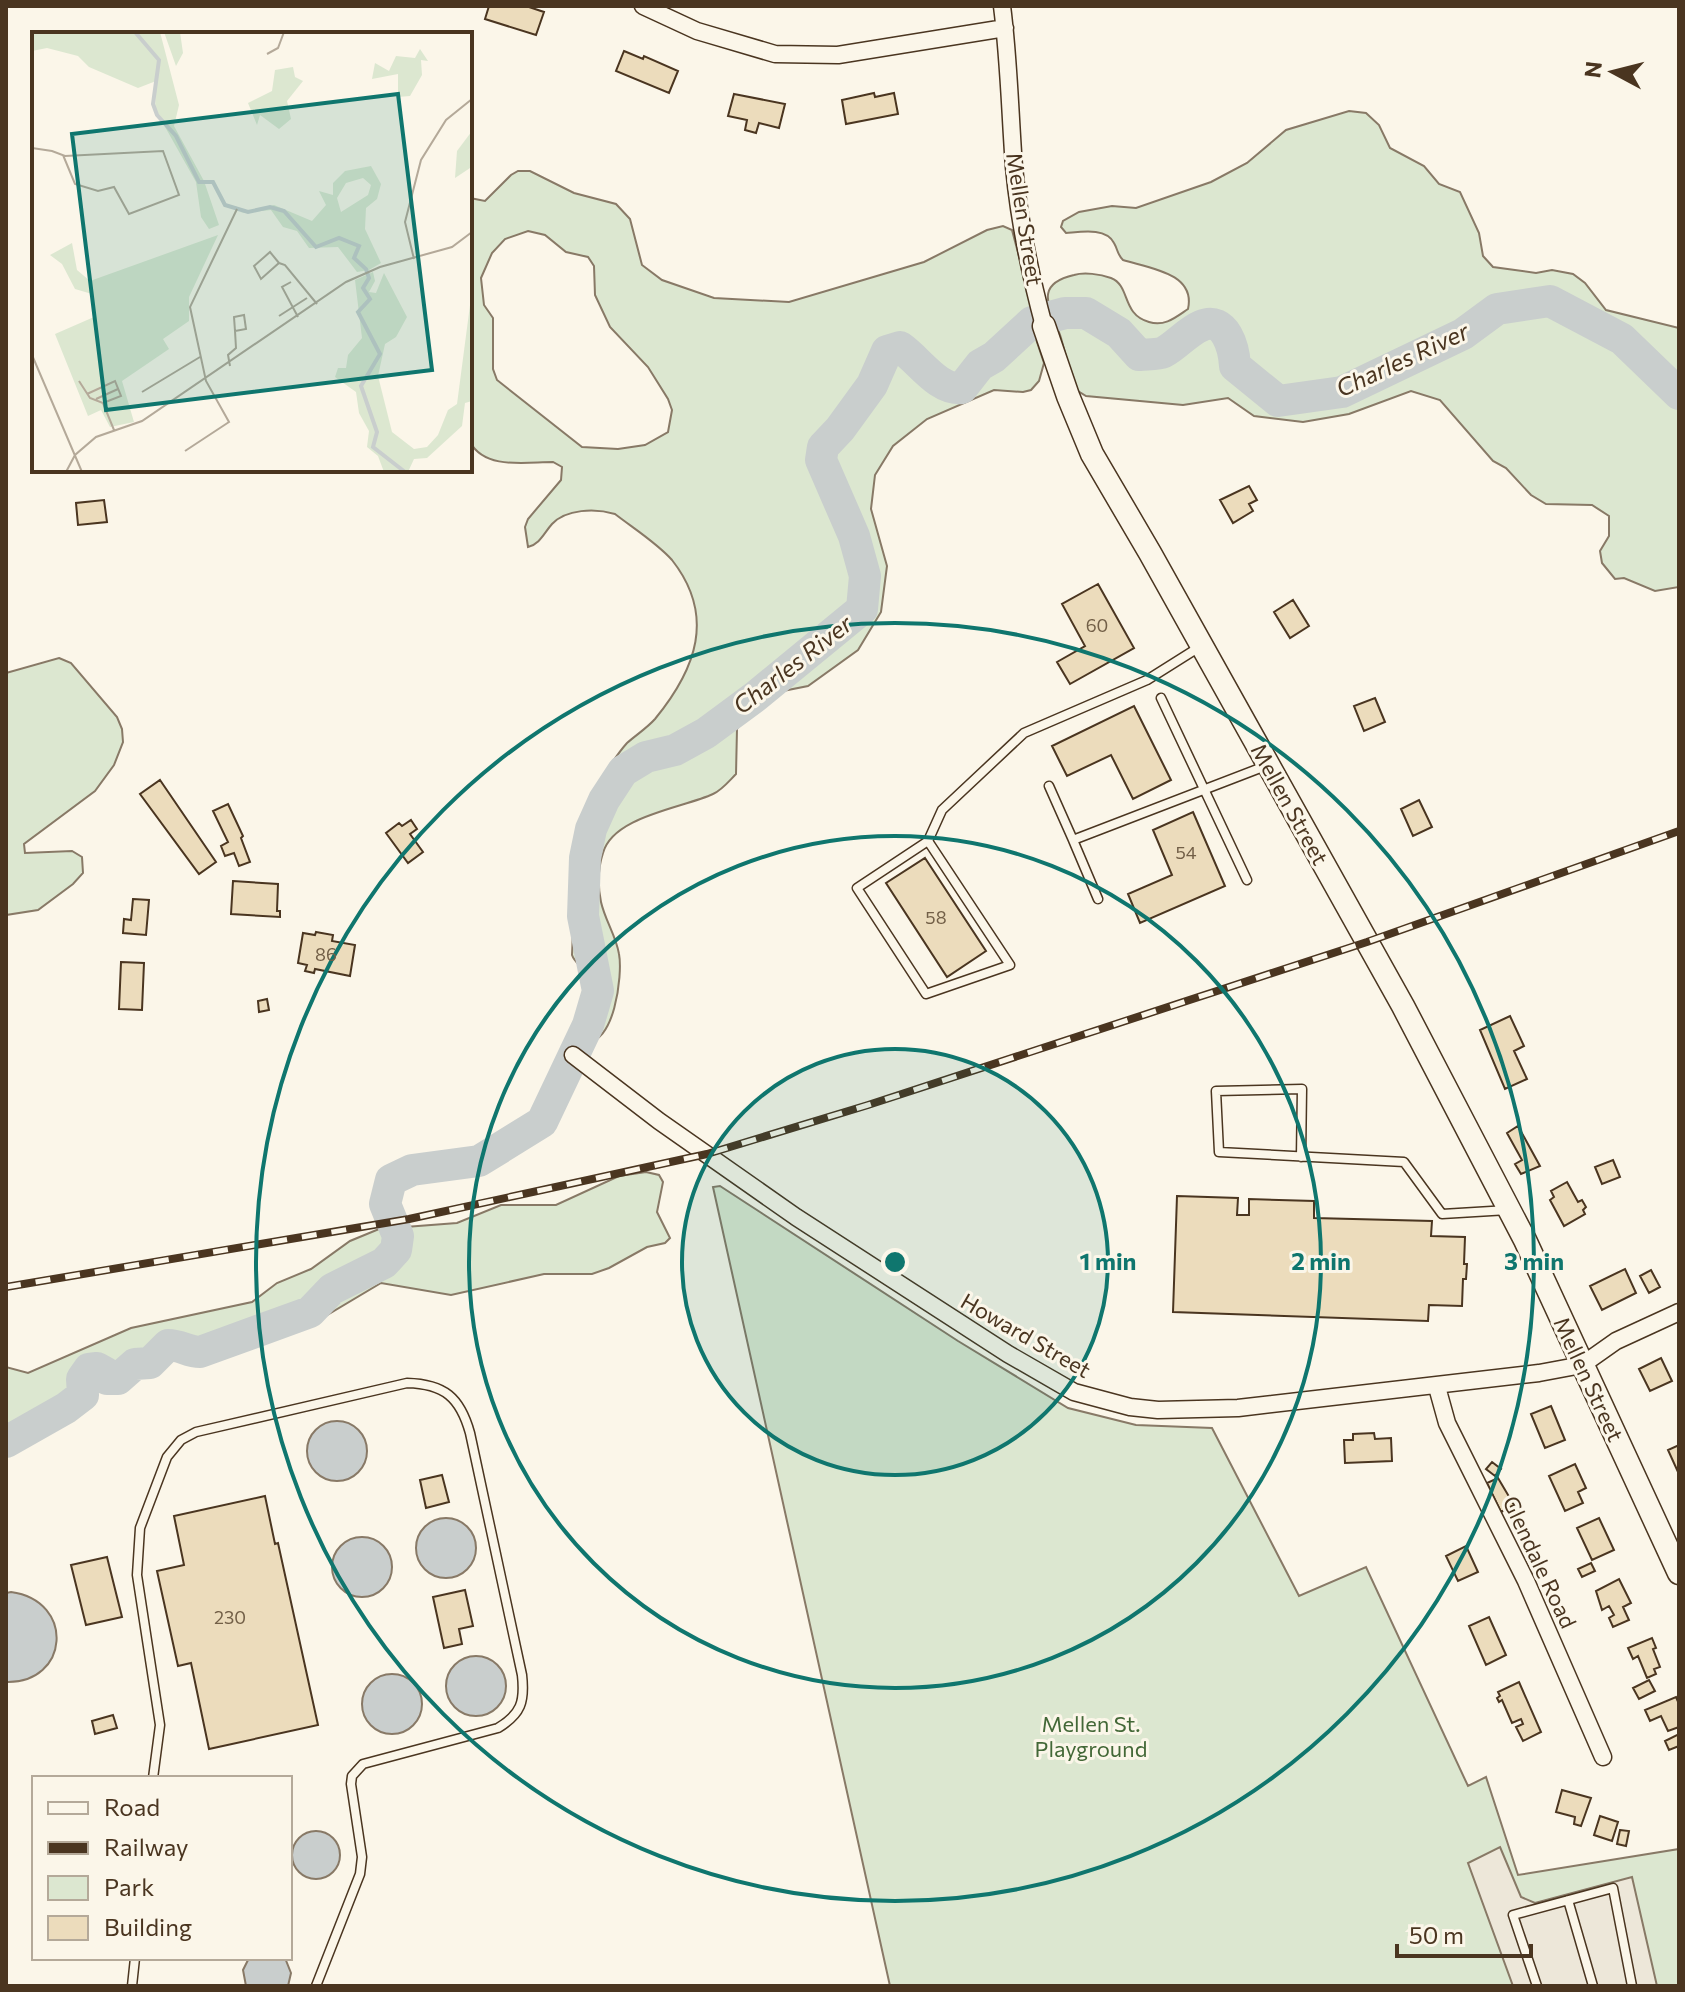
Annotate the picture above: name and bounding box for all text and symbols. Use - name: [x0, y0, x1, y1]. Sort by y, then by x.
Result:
- inset map: [32, 32, 472, 472]
- north arrow: [1573, 32, 1653, 112]
- text: N: [1578, 60, 1607, 79]
- street label: Mellen Street: [1001, 151, 1049, 287]
- water label: Charles River: [1331, 315, 1474, 402]
- water label: Charles River: [727, 608, 858, 720]
- house number: 60: [1086, 614, 1108, 636]
- street label: Mellen Street: [1246, 739, 1334, 869]
- house number: 54: [1175, 841, 1197, 863]
- house number: 58: [925, 906, 947, 928]
- house number: 86: [315, 943, 337, 965]
- text: 1 min: [1080, 1246, 1136, 1275]
- text: 2 min: [1291, 1246, 1351, 1275]
- text: 3 min: [1504, 1246, 1564, 1275]
- centre of rings: [881, 1248, 909, 1276]
- street label: Howard Street: [956, 1287, 1096, 1383]
- street label: Mellen Street: [1548, 1312, 1630, 1446]
- street label: Glendale Road: [1498, 1492, 1582, 1632]
- house number: 230: [214, 1606, 246, 1628]
- park label: Mellen St. Playground: [1035, 1710, 1147, 1762]
- legend: [32, 1776, 292, 1960]
- text: Road: [104, 1792, 160, 1821]
- text: Railway: [104, 1832, 189, 1861]
- text: Park: [104, 1872, 154, 1901]
- scale bar: [1397, 1908, 1531, 1958]
- text: Building: [104, 1912, 192, 1941]
- text: 50 m: [1409, 1920, 1464, 1949]

